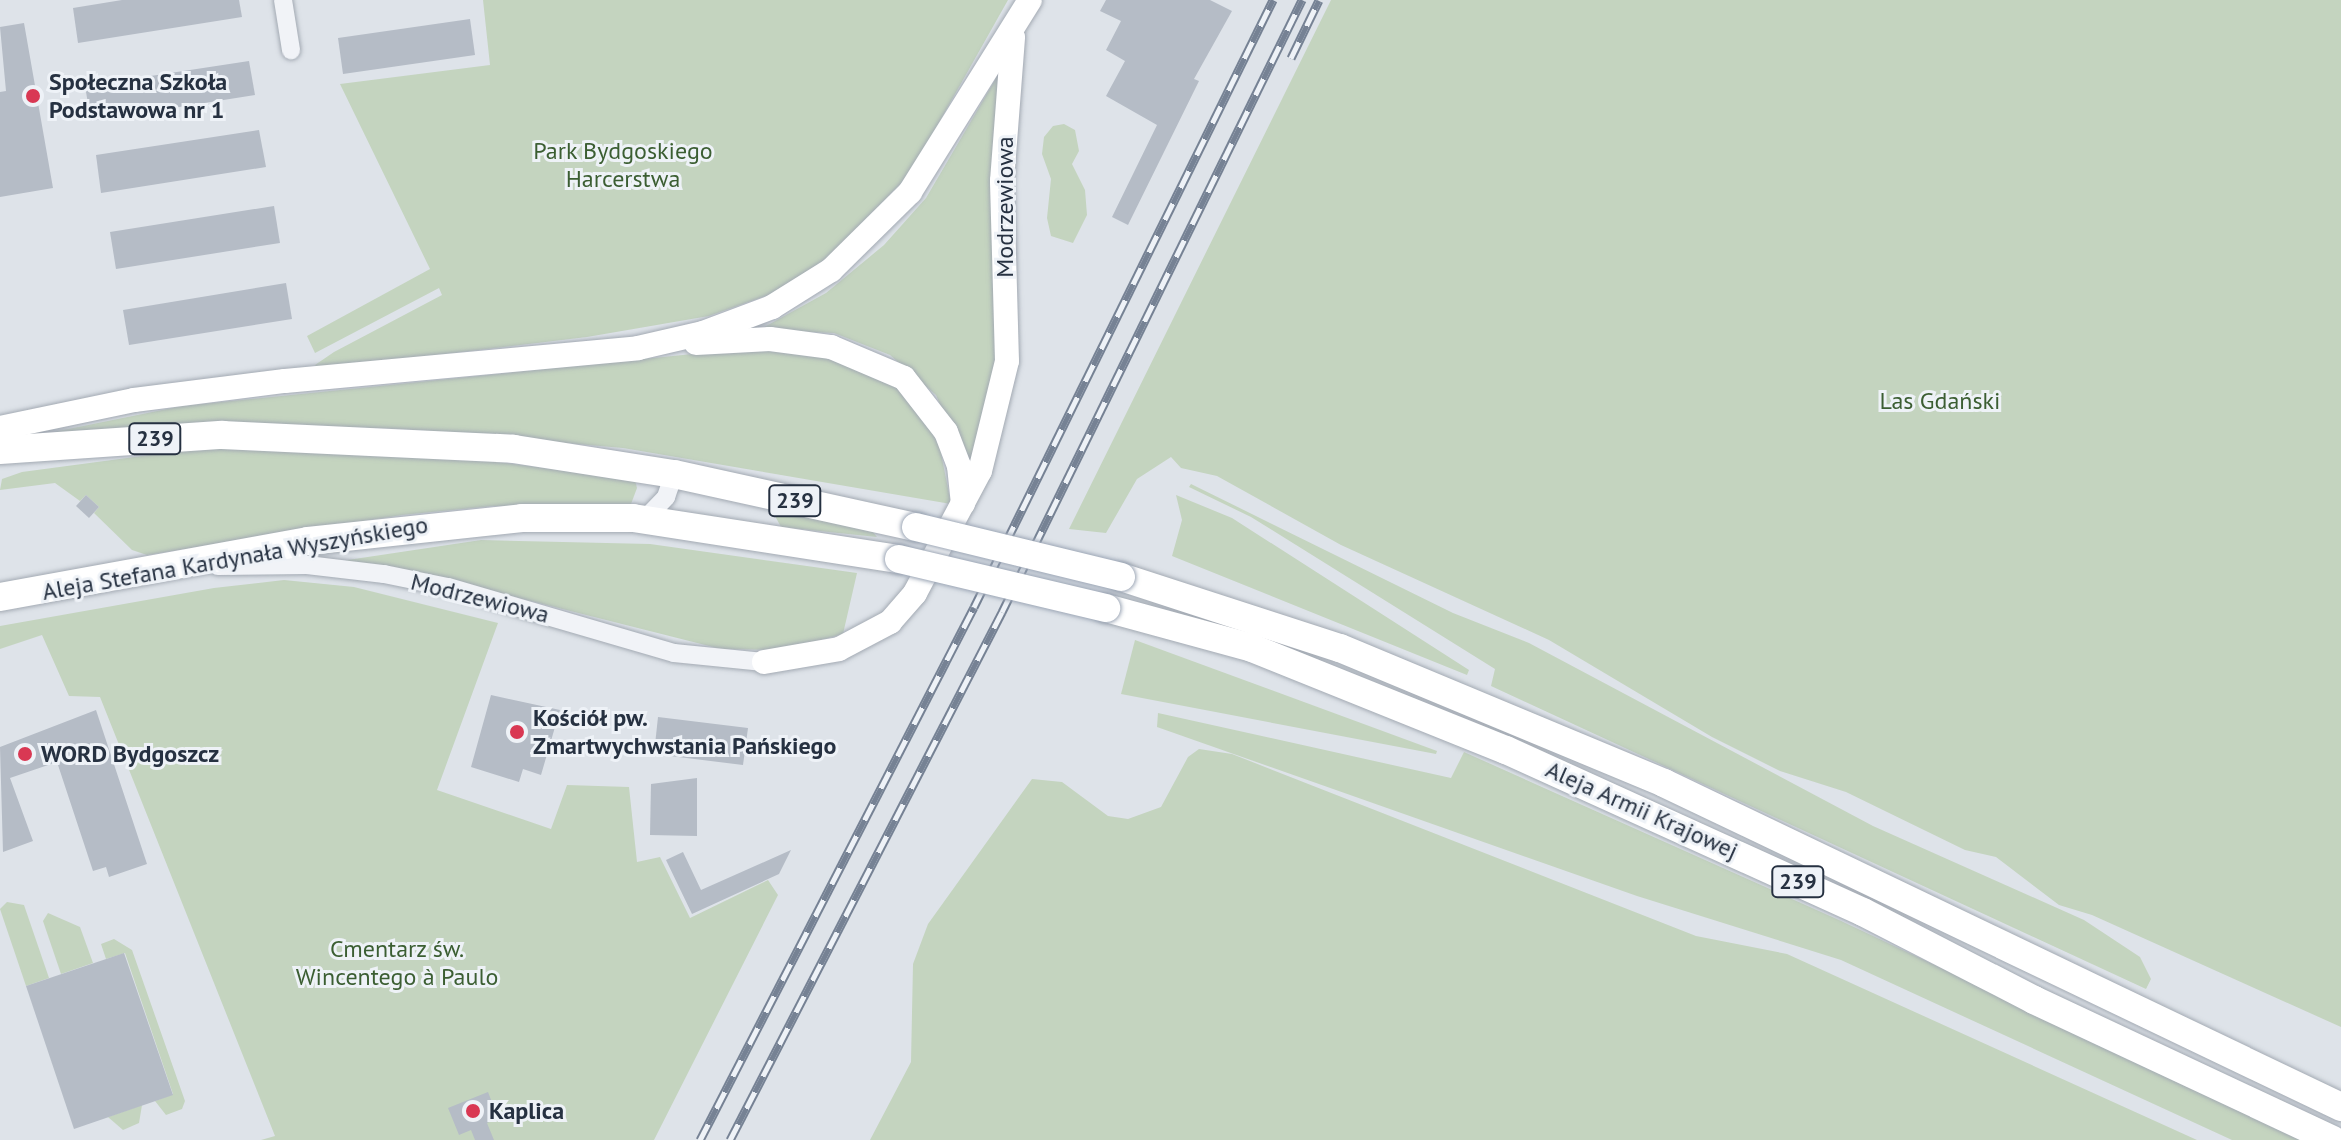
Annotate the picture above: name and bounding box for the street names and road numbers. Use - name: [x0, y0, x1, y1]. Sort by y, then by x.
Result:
- street label: Modrzewiowa: [991, 136, 1019, 278]
- road number: 239: [127, 421, 183, 457]
- road number: 239: [767, 483, 823, 519]
- street label: Aleja Stefana Kardynała Wyszyńskiego: [40, 510, 430, 606]
- street label: Modrzewiowa: [408, 567, 552, 629]
- street label: Aleja Armii Krajowej: [1541, 755, 1743, 865]
- road number: 239: [1770, 864, 1826, 900]

